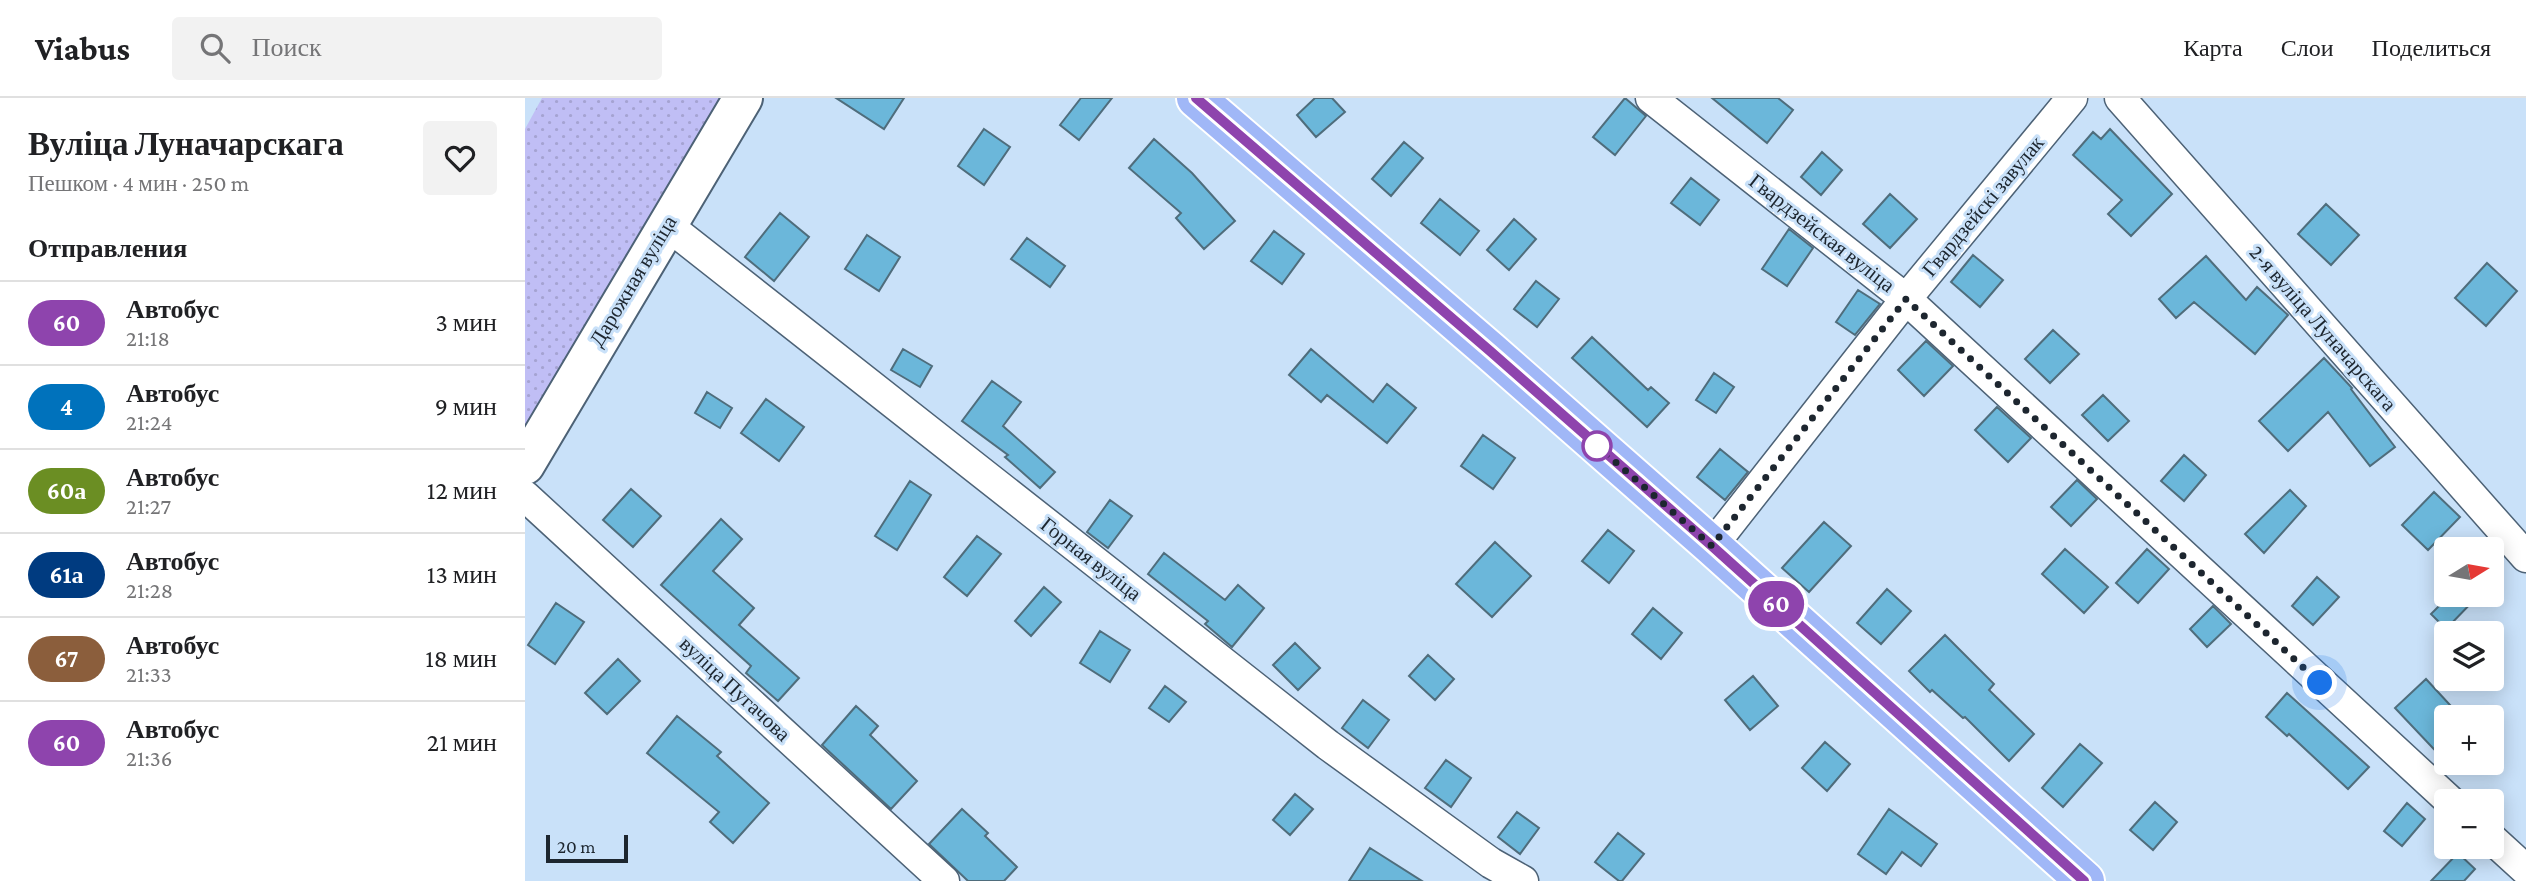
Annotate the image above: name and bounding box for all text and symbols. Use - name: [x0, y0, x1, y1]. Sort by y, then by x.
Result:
- search box: [172, 17, 662, 80]
- icon: search: [196, 29, 234, 67]
- text: Viabus: [35, 30, 130, 67]
- text: Поиск: [252, 33, 322, 62]
- text: Карта: [2183, 34, 2243, 61]
- text: Слои: [2281, 34, 2334, 61]
- text: Поделиться: [2372, 34, 2491, 61]
- button: heart: [423, 121, 497, 195]
- text: Вуліца Луначарскага: [28, 125, 344, 162]
- street label: Гвардзейскі завулак: [1917, 130, 2049, 281]
- street label: Гвардзейская вуліца: [1744, 169, 1900, 298]
- text: Пешком · 4 мин · 250 m: [28, 170, 249, 196]
- street label: Дарожная вуліца: [584, 211, 682, 351]
- text: Отправления: [28, 234, 187, 263]
- street label: 2-я вуліца Луначарскага: [2245, 240, 2402, 416]
- text: Автобус: [126, 295, 219, 324]
- text: 3 мин: [436, 308, 497, 337]
- text: 60: [53, 309, 80, 336]
- text: 21:18: [126, 325, 170, 351]
- text: Автобус: [126, 379, 219, 408]
- text: 9 мин: [435, 392, 497, 421]
- text: 4: [60, 393, 73, 420]
- text: 21:24: [126, 409, 173, 435]
- unlabelled marker: [1582, 431, 1612, 461]
- text: Автобус: [126, 463, 219, 492]
- text: 12 мин: [427, 476, 497, 505]
- text: 60а: [47, 477, 86, 504]
- text: 21:27: [126, 493, 171, 519]
- street label: Горная вуліца: [1036, 512, 1147, 606]
- north arrow: [2434, 537, 2504, 607]
- map controls: [2434, 537, 2504, 859]
- text: Автобус: [126, 547, 219, 576]
- text: 13 мин: [427, 560, 497, 589]
- text: 61а: [49, 561, 84, 588]
- text: 21:28: [126, 577, 173, 603]
- line badge: 60: [1745, 581, 1807, 627]
- text: 60: [1762, 590, 1790, 617]
- button: layers: [2434, 621, 2504, 691]
- text: Автобус: [126, 631, 219, 660]
- street label: вуліца Пугачова: [675, 632, 796, 747]
- text: 18 мин: [425, 644, 497, 673]
- text: 67: [55, 645, 78, 672]
- text: 21:33: [126, 661, 172, 687]
- your location: [2302, 665, 2337, 700]
- button: +: [2434, 705, 2504, 775]
- text: Автобус: [126, 715, 219, 744]
- text: 21 мин: [427, 728, 497, 757]
- text: 60: [53, 729, 80, 756]
- text: 21:36: [126, 745, 172, 771]
- button: −: [2434, 789, 2504, 859]
- scale bar: [546, 832, 628, 864]
- text: 20 m: [557, 836, 596, 857]

